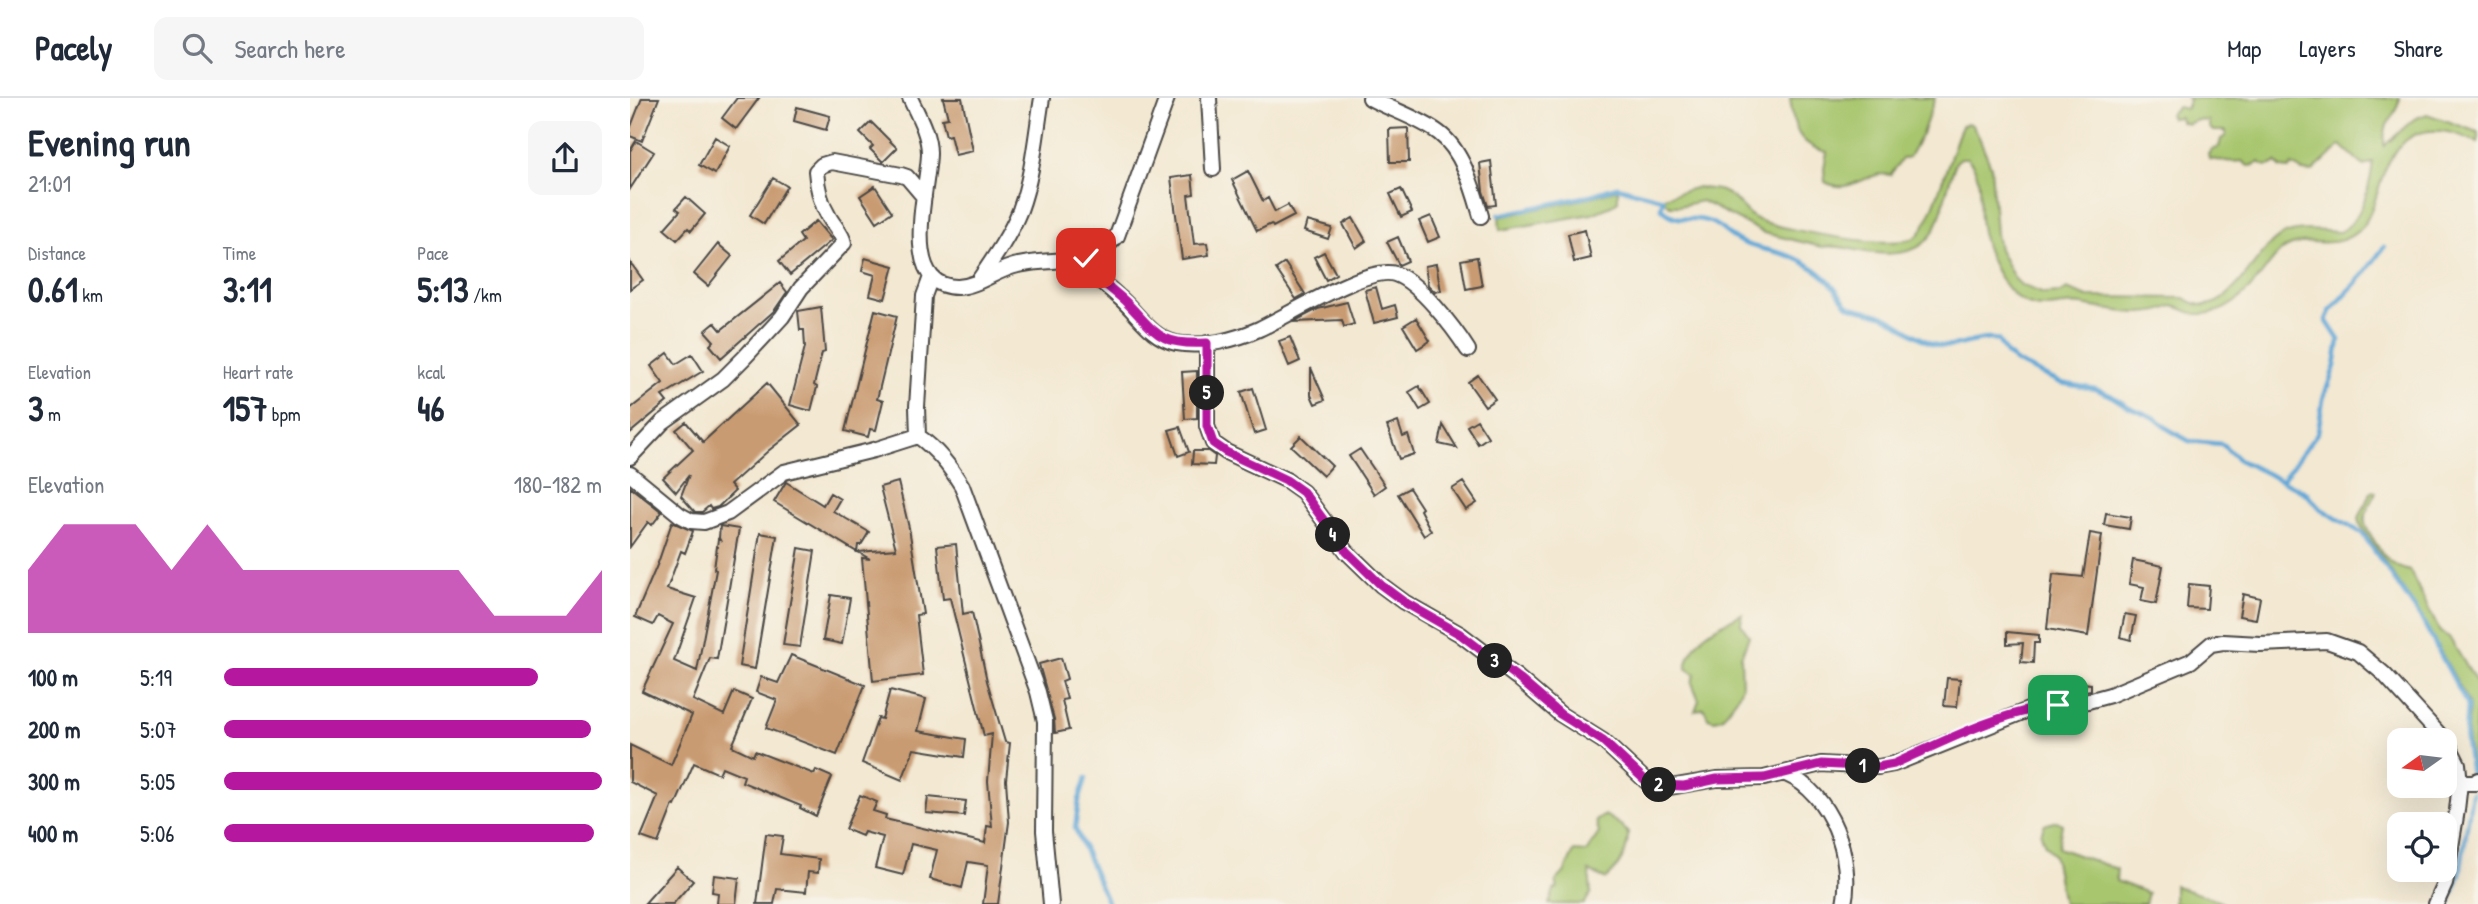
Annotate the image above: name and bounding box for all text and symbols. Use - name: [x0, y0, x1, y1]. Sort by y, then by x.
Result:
- search box: [154, 17, 644, 80]
- text: Pacely: [35, 26, 112, 70]
- icon: search: [178, 29, 216, 67]
- text: Search here: [234, 31, 346, 66]
- text: Map: [2227, 32, 2261, 64]
- text: Layers: [2299, 32, 2356, 64]
- text: Share: [2394, 32, 2443, 64]
- text: Evening run: [28, 116, 191, 168]
- button: share: [528, 121, 602, 195]
- text: 21:01: [28, 168, 71, 199]
- pin: [1056, 228, 1116, 288]
- icon: check: [1067, 239, 1105, 277]
- text: Distance: [28, 240, 86, 266]
- text: Time: [223, 240, 256, 266]
- text: Pace: [417, 240, 449, 266]
- text: 0.61: [28, 266, 78, 313]
- text: 3:11: [223, 266, 272, 313]
- text: 5:13: [417, 266, 469, 313]
- text: km: [78, 282, 103, 308]
- text: /km: [469, 282, 502, 308]
- text: Elevation: [28, 359, 91, 385]
- text: Heart rate: [223, 359, 294, 385]
- text: kcal: [417, 359, 445, 385]
- pin: 5: [1190, 376, 1224, 410]
- text: 5: [1202, 379, 1211, 405]
- text: 3: [28, 385, 44, 432]
- text: 157: [223, 385, 268, 432]
- text: 46: [417, 385, 444, 432]
- text: m: [44, 401, 61, 427]
- text: bpm: [268, 401, 301, 427]
- text: Elevation: [28, 469, 104, 500]
- text: 180–182 m: [514, 469, 602, 500]
- pin: 4: [1316, 518, 1350, 552]
- text: 4: [1329, 521, 1336, 547]
- pin: 3: [1478, 644, 1512, 678]
- text: 3: [1490, 647, 1499, 673]
- text: 100 m: [28, 662, 78, 693]
- text: 5:19: [140, 662, 172, 693]
- pin: [2028, 675, 2088, 735]
- icon: arrive: [2039, 686, 2077, 724]
- text: 200 m: [28, 714, 80, 745]
- text: 5:07: [140, 714, 177, 745]
- north arrow: [2387, 728, 2457, 798]
- map controls: [2387, 728, 2457, 882]
- pin: 1: [1846, 748, 1880, 784]
- text: 1: [1859, 752, 1866, 778]
- text: 300 m: [28, 766, 80, 797]
- text: 5:05: [140, 766, 175, 797]
- pin: 2: [1642, 768, 1676, 802]
- text: 2: [1654, 771, 1663, 797]
- button: locate: [2387, 812, 2457, 882]
- text: 400 m: [28, 818, 78, 849]
- text: 5:06: [140, 818, 175, 849]

